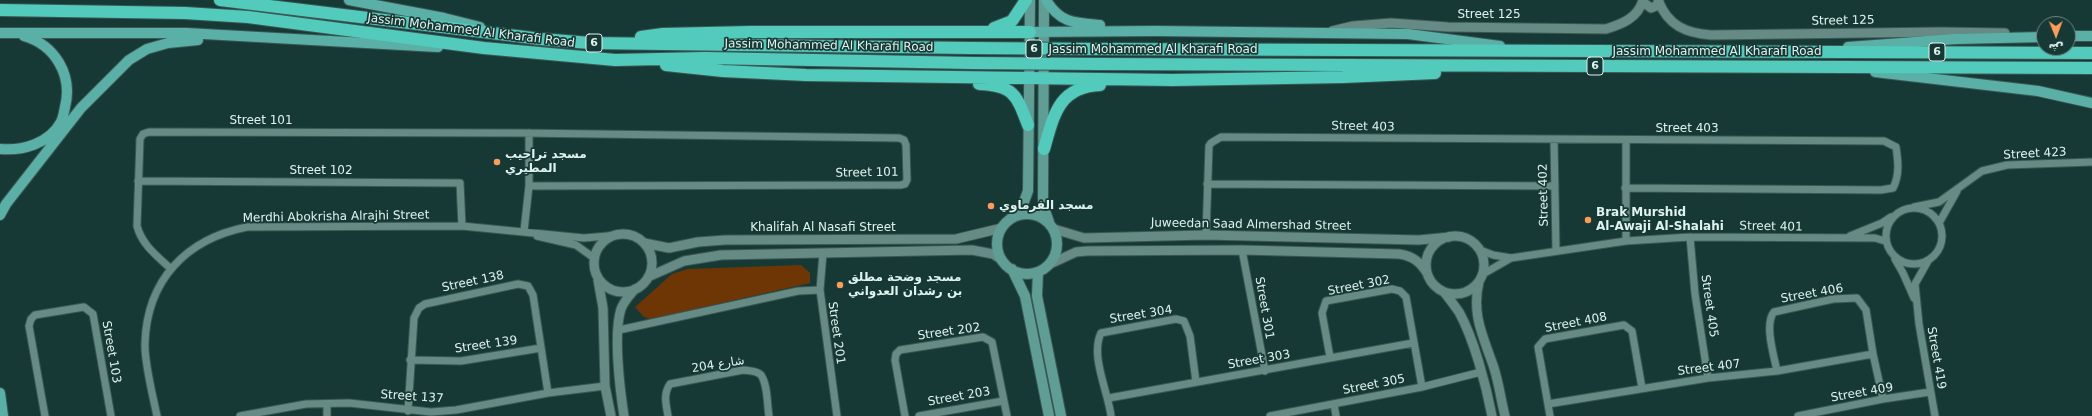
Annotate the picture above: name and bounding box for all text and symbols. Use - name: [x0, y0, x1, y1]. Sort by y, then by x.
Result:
- street label: Street 125: [1457, 8, 1521, 22]
- street label: Jassim Mohammed Al Kharafi Road: [366, 11, 576, 51]
- street label: Street 125: [1811, 13, 1875, 29]
- north arrow: [2036, 16, 2076, 56]
- road number: 6: [586, 34, 602, 52]
- street label: Jassim Mohammed Al Kharafi Road: [724, 37, 934, 55]
- road number: 6: [1026, 40, 1042, 58]
- text: ش: [2048, 41, 2064, 54]
- street label: Jassim Mohammed Al Kharafi Road: [1048, 43, 1258, 57]
- road number: 6: [1929, 43, 1945, 61]
- street label: Jassim Mohammed Al Kharafi Road: [1612, 45, 1822, 59]
- road number: 6: [1587, 57, 1603, 75]
- street label: Street 101: [229, 114, 293, 128]
- street label: Street 403: [1331, 119, 1395, 135]
- street label: Street 403: [1655, 122, 1719, 136]
- street label: Street 423: [2003, 145, 2067, 163]
- place label: مسجد تراحيب المطيري: [505, 148, 587, 176]
- marker: مسجد تراحيب المطيري: [492, 157, 502, 167]
- street label: Street 402: [1536, 163, 1552, 227]
- street label: Street 102: [289, 164, 353, 178]
- street label: Street 101: [835, 165, 899, 181]
- place label: مسجد الفرماوي: [999, 199, 1094, 213]
- marker: مسجد الفرماوي: [986, 201, 996, 211]
- place label: Brak Murshid Al-Awaji Al-Shalahi: [1596, 206, 1724, 234]
- street label: Merdhi Abokrisha Alrajhi Street: [243, 208, 429, 226]
- marker: Brak Murshid Al-Awaji Al-Shalahi: [1583, 215, 1593, 225]
- street label: Juweedan Saad Almershad Street: [1151, 216, 1351, 234]
- street label: Street 401: [1739, 219, 1803, 235]
- street label: Khalifah Al Nasafi Street: [750, 221, 896, 235]
- street label: Street 138: [441, 268, 505, 296]
- place label: مسجد وضحة مطلق بن رشدان العدواني: [848, 271, 962, 299]
- street label: Street 302: [1327, 273, 1391, 299]
- street label: Street 405: [1697, 274, 1721, 338]
- street label: Street 301: [1251, 276, 1277, 340]
- marker: مسجد وضحة مطلق بن رشدان العدواني: [835, 280, 845, 290]
- street label: Street 406: [1780, 281, 1844, 307]
- street label: Street 201: [824, 301, 848, 365]
- street label: Street 304: [1109, 303, 1173, 327]
- street label: Street 408: [1544, 310, 1608, 336]
- street label: Street 103: [98, 320, 124, 384]
- street label: Street 202: [917, 320, 981, 344]
- street label: Street 419: [1923, 326, 1949, 390]
- street label: Street 139: [454, 333, 518, 357]
- street label: Street 303: [1227, 347, 1291, 373]
- street label: شارع 204: [691, 354, 745, 376]
- street label: Street 407: [1677, 357, 1741, 379]
- street label: Street 305: [1342, 372, 1406, 398]
- street label: Street 409: [1830, 380, 1894, 406]
- street label: Street 203: [927, 384, 991, 410]
- street label: Street 137: [380, 388, 444, 406]

